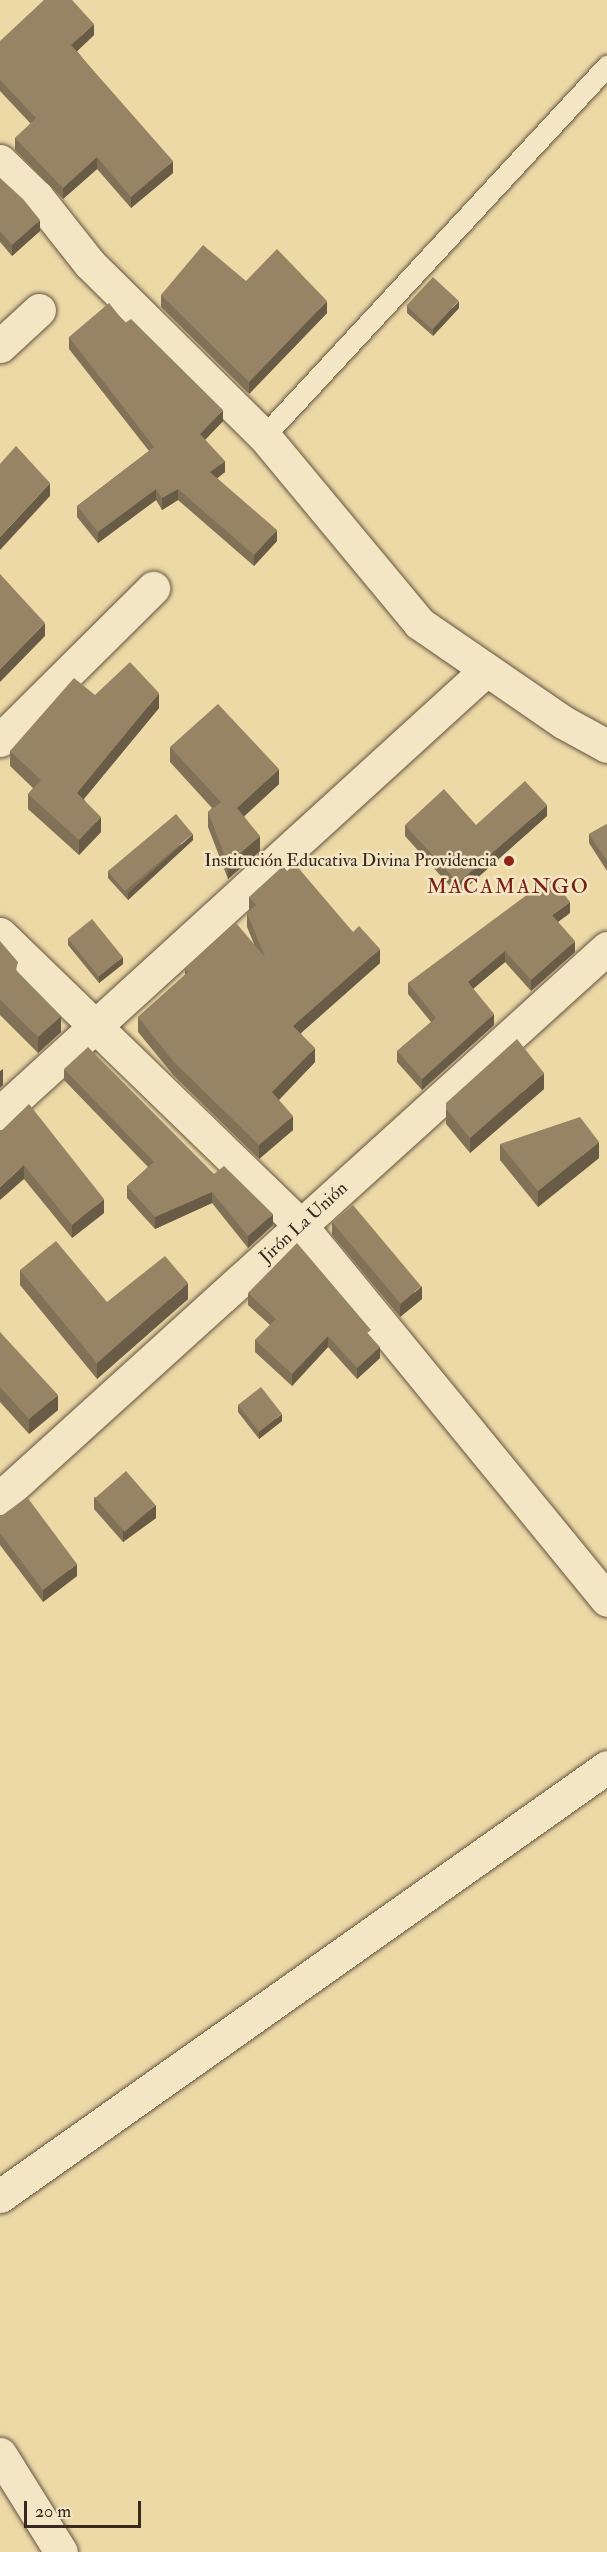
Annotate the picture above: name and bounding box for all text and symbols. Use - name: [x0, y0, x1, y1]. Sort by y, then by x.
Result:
- place label: Institución Educativa Divina Providencia: [204, 850, 497, 872]
- marker: Institución Educativa Divina Providencia: [502, 854, 516, 868]
- district label: MACAMANGO: [427, 874, 589, 900]
- street label: Jirón La Unión: [255, 1178, 353, 1268]
- scale bar: [27, 2489, 144, 2527]
- text: 20 m: [35, 2500, 71, 2523]

